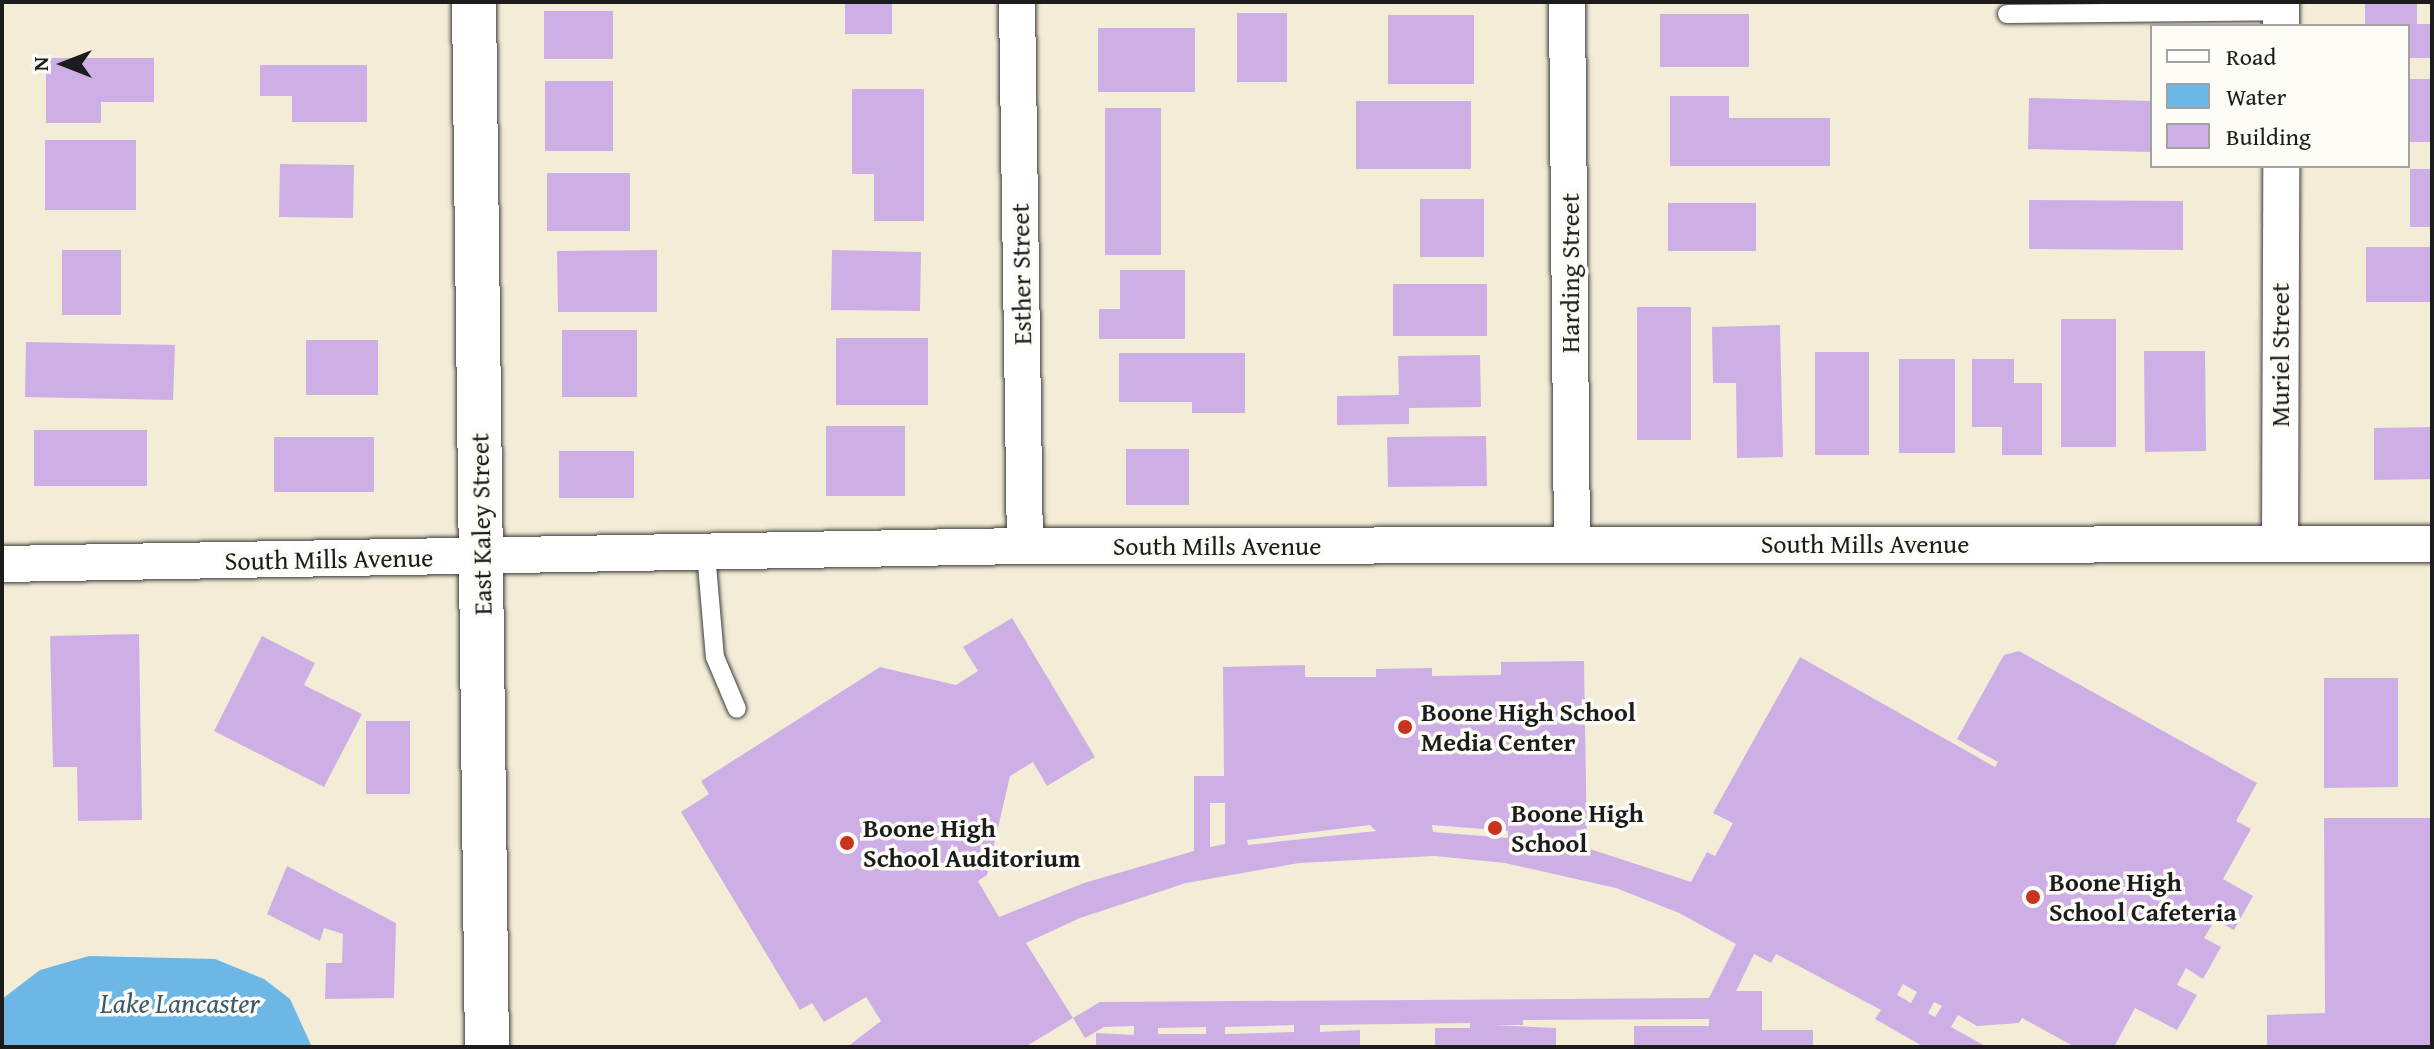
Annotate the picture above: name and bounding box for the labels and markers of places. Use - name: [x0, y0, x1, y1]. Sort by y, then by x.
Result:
- place label: Boone High School Media Center: [1421, 696, 1636, 758]
- marker: Boone High School Media Center: [1396, 718, 1414, 736]
- place label: Boone High School: [1511, 797, 1644, 858]
- place label: Boone High School Auditorium: [863, 812, 1080, 874]
- marker: Boone High School: [1486, 819, 1504, 837]
- marker: Boone High School Auditorium: [838, 834, 856, 852]
- place label: Boone High School Cafeteria: [2049, 866, 2237, 928]
- marker: Boone High School Cafeteria: [2024, 888, 2042, 906]

